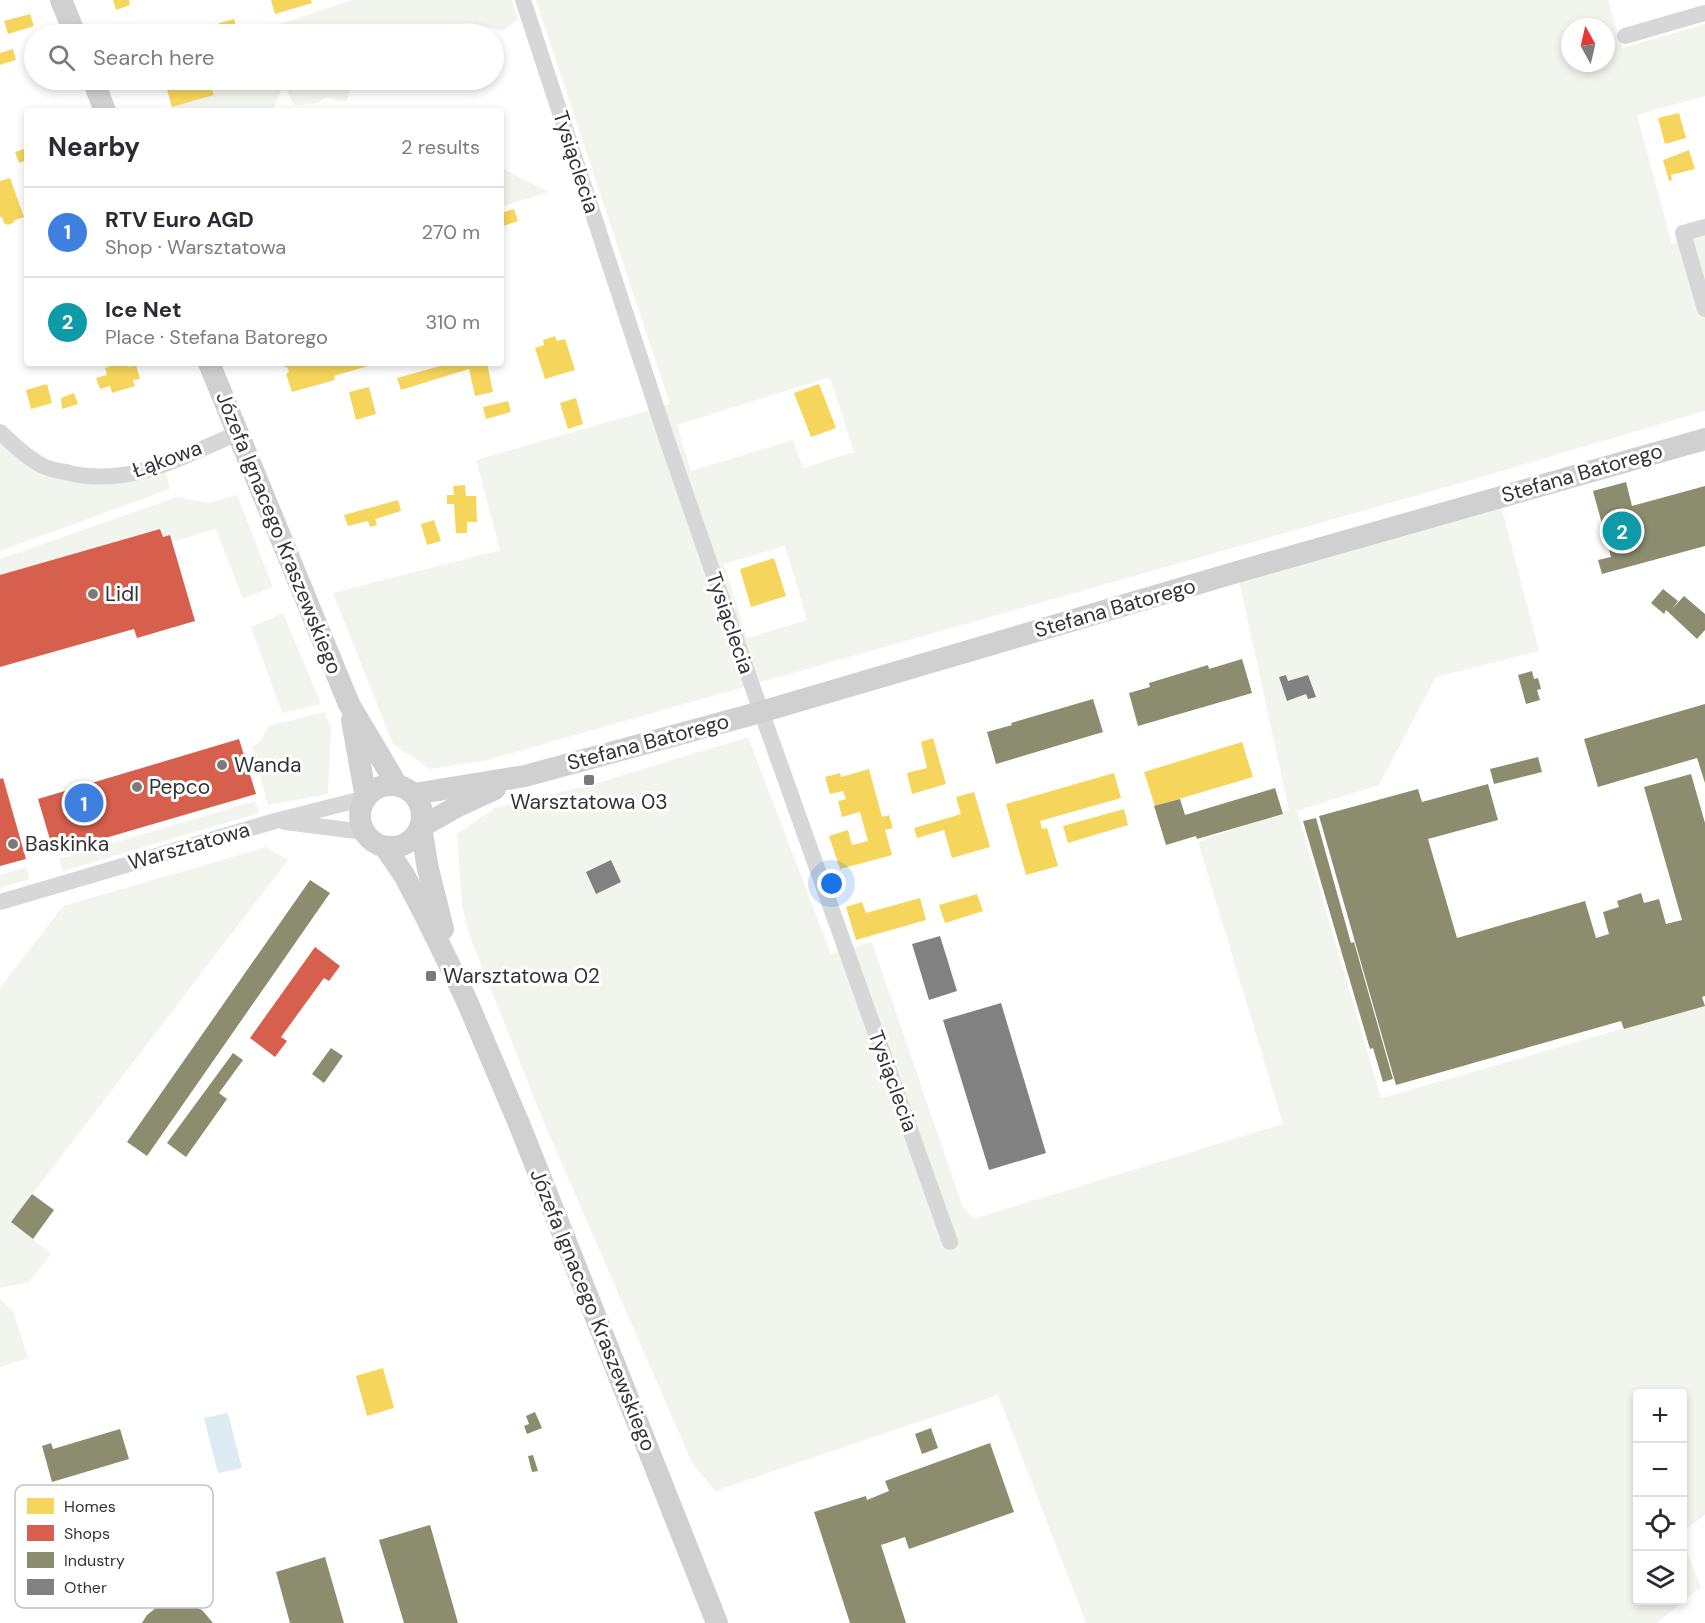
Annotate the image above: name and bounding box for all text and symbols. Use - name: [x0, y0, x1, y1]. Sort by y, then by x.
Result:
- north arrow: [1561, 18, 1615, 72]
- search box: [24, 24, 504, 90]
- icon: search: [45, 41, 78, 74]
- text: Search here: [93, 43, 214, 72]
- street label: Tysiąclecia: [546, 107, 606, 217]
- text: Nearby: [48, 130, 140, 164]
- text: 2 results: [401, 134, 480, 160]
- text: RTV Euro AGD: [105, 205, 254, 234]
- text: 1: [64, 219, 71, 245]
- text: 270 m: [422, 219, 480, 245]
- text: Shop · Warsztatowa: [105, 234, 286, 260]
- text: Ice Net: [105, 295, 181, 324]
- text: 2: [62, 309, 73, 335]
- text: 310 m: [425, 309, 480, 335]
- text: Place · Stefana Batorego: [105, 324, 328, 350]
- street label: Józefa Ignacego Kraszewskiego: [209, 388, 349, 678]
- street label: Łąkowa: [128, 434, 206, 484]
- street label: Stefana Batorego: [1498, 437, 1666, 509]
- pin: 2: [1602, 508, 1642, 554]
- street label: Tysiąclecia: [700, 568, 760, 678]
- street label: Stefana Batorego: [1031, 572, 1199, 644]
- place label: Lidl: [105, 580, 139, 608]
- marker: Lidl: [86, 587, 100, 601]
- street label: Stefana Batorego: [564, 707, 732, 777]
- place label: Wanda: [234, 751, 301, 779]
- marker: Wanda: [215, 758, 229, 772]
- place label: Pepco: [149, 773, 210, 801]
- marker: Warsztatowa 03: [582, 773, 596, 787]
- pin: 1: [64, 780, 104, 826]
- marker: Pepco: [130, 780, 144, 794]
- place label: Warsztatowa 03: [510, 788, 668, 816]
- street label: Warsztatowa: [125, 815, 253, 877]
- place label: Baskinka: [25, 830, 109, 858]
- marker: Baskinka: [6, 837, 20, 851]
- your location: [817, 869, 846, 898]
- place label: Warsztatowa 02: [443, 962, 600, 990]
- marker: Warsztatowa 02: [424, 969, 438, 983]
- street label: Tysiąclecia: [862, 1026, 924, 1136]
- street label: Józefa Ignacego Kraszewskiego: [523, 1165, 663, 1455]
- map controls: [1633, 1389, 1687, 1605]
- button: +: [1633, 1389, 1687, 1443]
- button: −: [1633, 1443, 1687, 1497]
- legend: [15, 1485, 213, 1608]
- text: Homes: [64, 1496, 116, 1517]
- button: locate: [1633, 1497, 1687, 1551]
- text: Shops: [64, 1523, 110, 1544]
- text: Industry: [64, 1550, 125, 1571]
- button: layers: [1633, 1551, 1687, 1605]
- text: Other: [64, 1577, 107, 1598]

